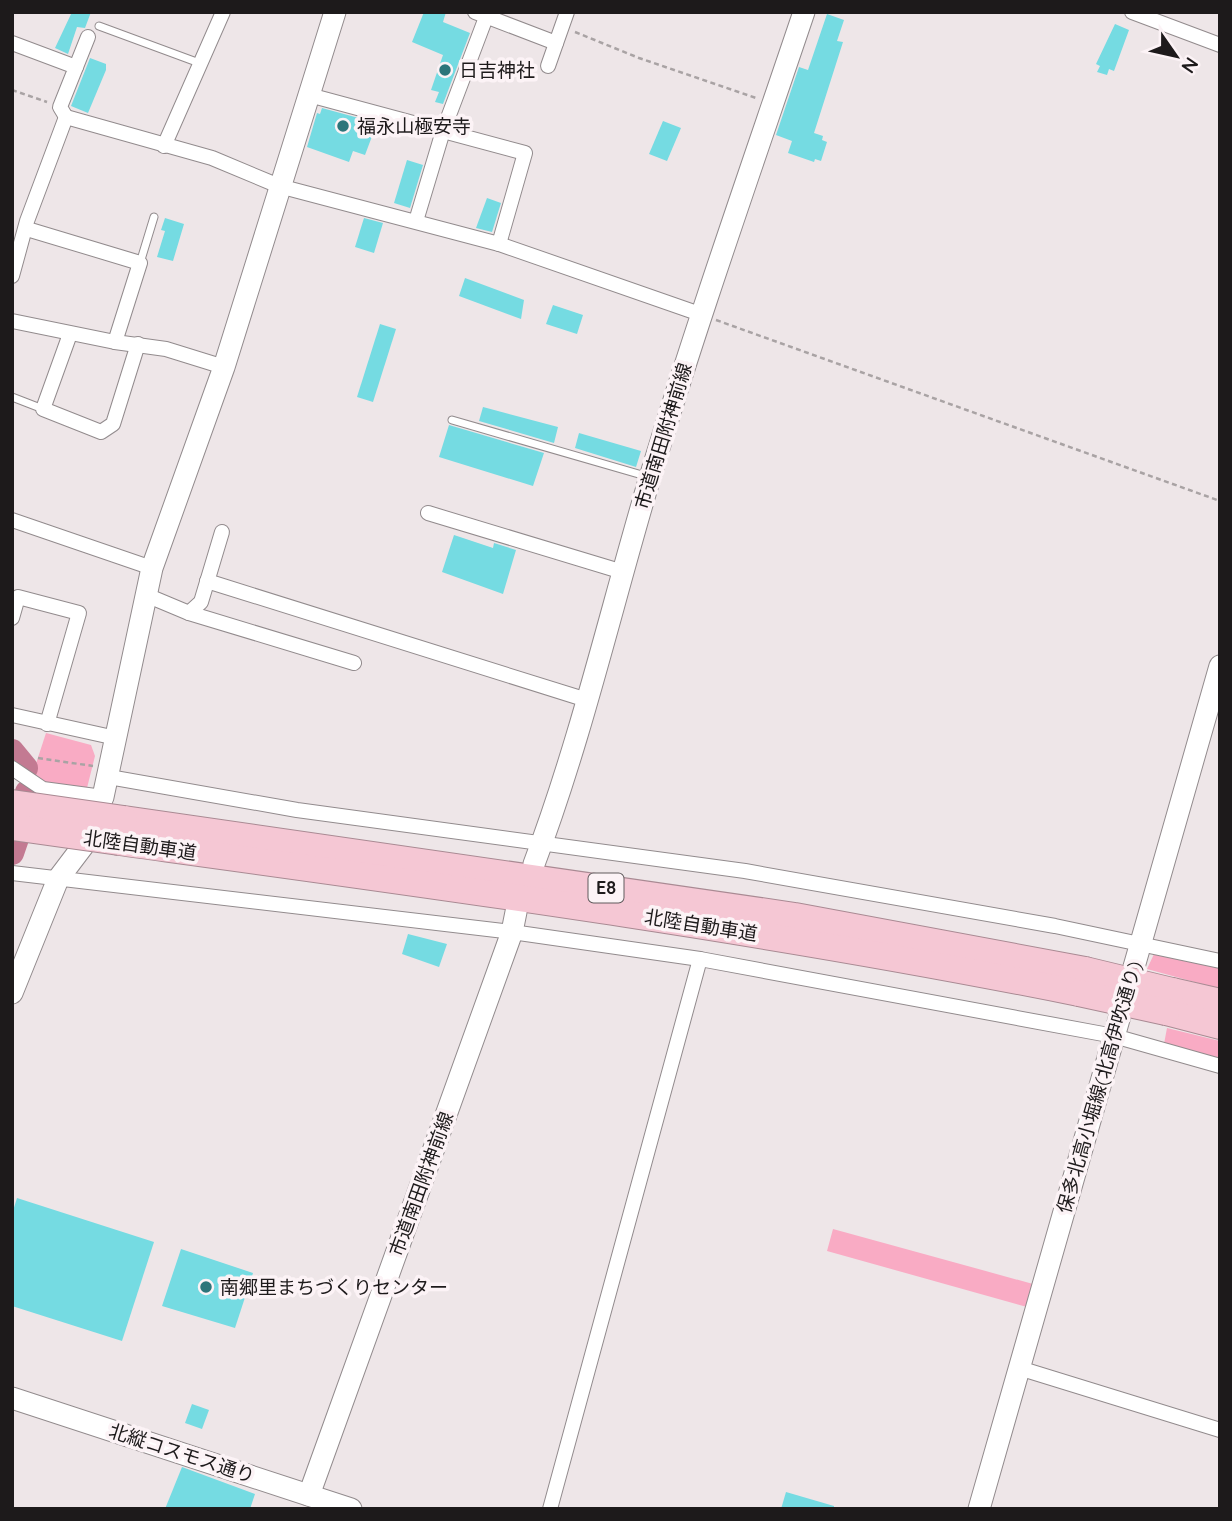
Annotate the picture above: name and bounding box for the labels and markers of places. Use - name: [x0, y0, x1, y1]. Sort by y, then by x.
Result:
- place label: 日吉神社: [459, 58, 535, 82]
- marker: 日吉神社: [437, 62, 453, 78]
- place label: 福永山極安寺: [357, 114, 471, 138]
- marker: 福永山極安寺: [335, 118, 351, 134]
- place label: 南郷里まちづくりセンター: [220, 1275, 448, 1299]
- marker: 南郷里まちづくりセンター: [198, 1279, 214, 1295]

